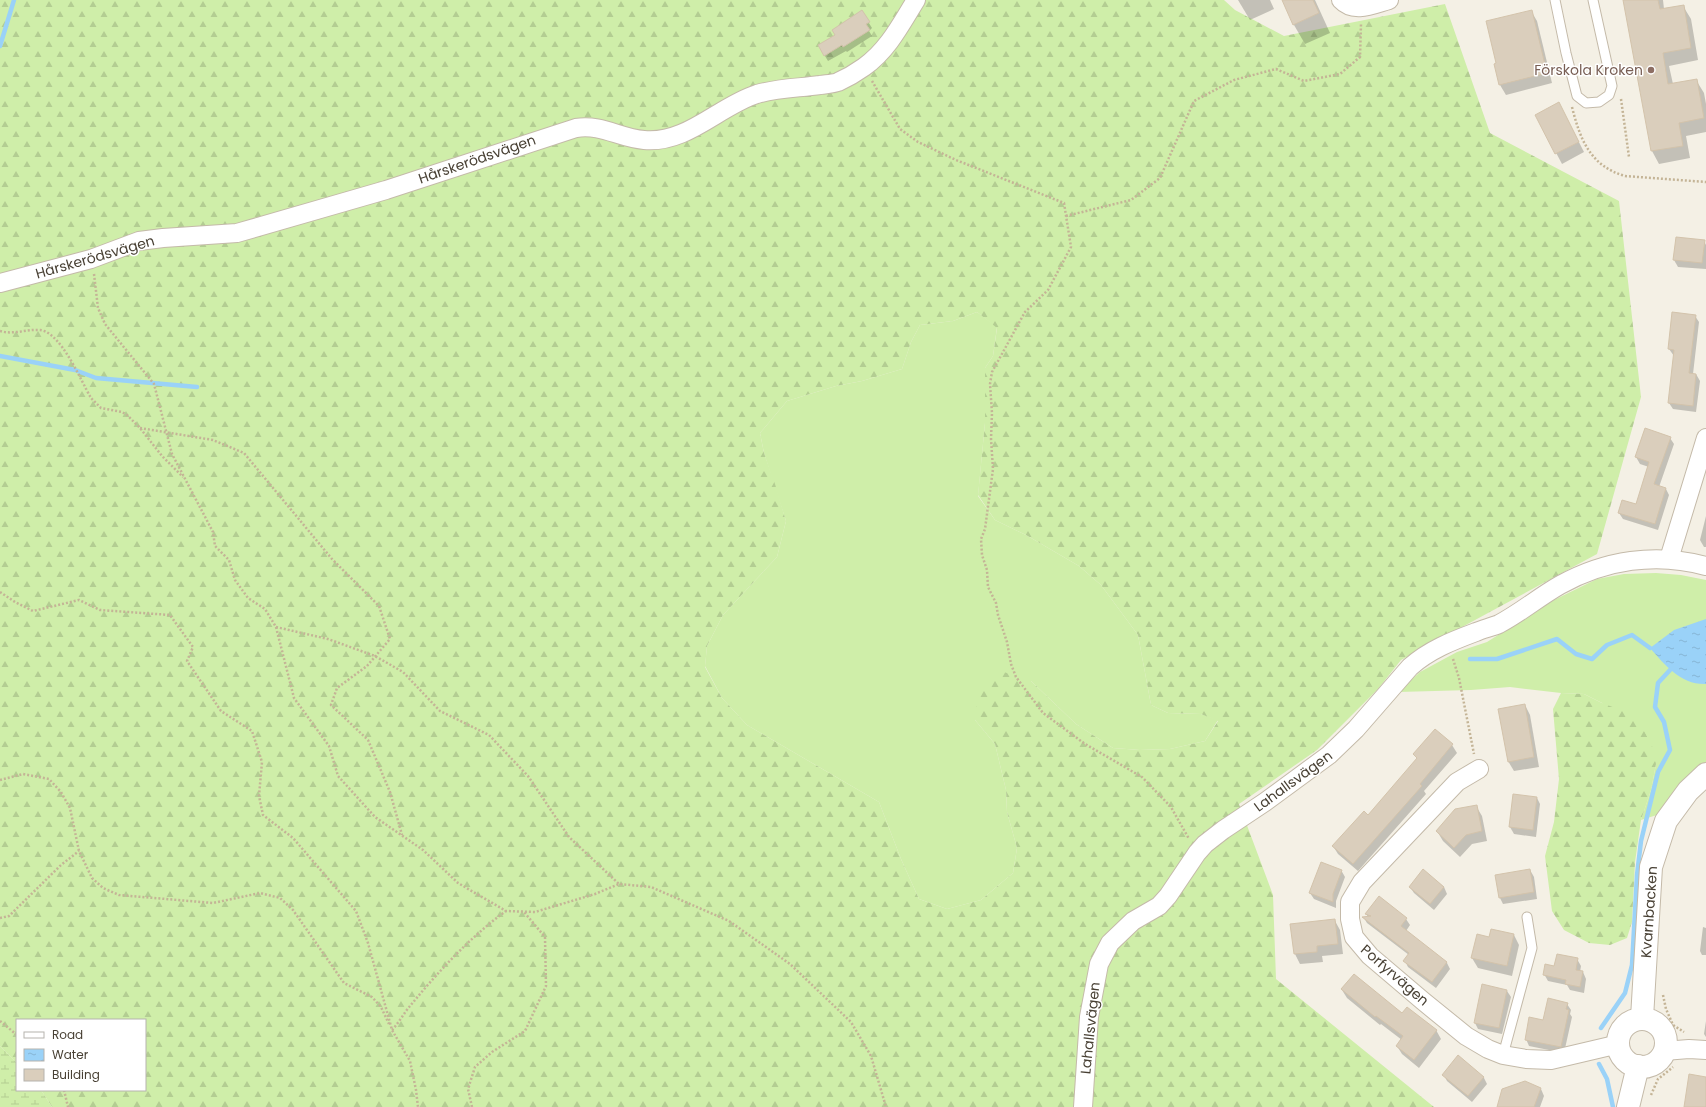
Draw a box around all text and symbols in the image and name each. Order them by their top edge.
place label: Förskola Kroken [1534,60,1643,80]
marker: Förskola Kroken [1646,65,1656,75]
street label: Hårskerödsvägen [416,130,538,188]
street label: Hårskerödsvägen [33,230,157,284]
street label: Lahallsvägen [1250,746,1336,816]
street label: Kvarnbacken [1636,865,1662,959]
street label: Porfyrvägen [1357,940,1433,1010]
street label: Lahallsvägen [1075,981,1105,1075]
legend [16,1019,146,1091]
text: Road [52,1026,83,1043]
text: Water [52,1046,89,1063]
text: Building [52,1066,100,1083]

